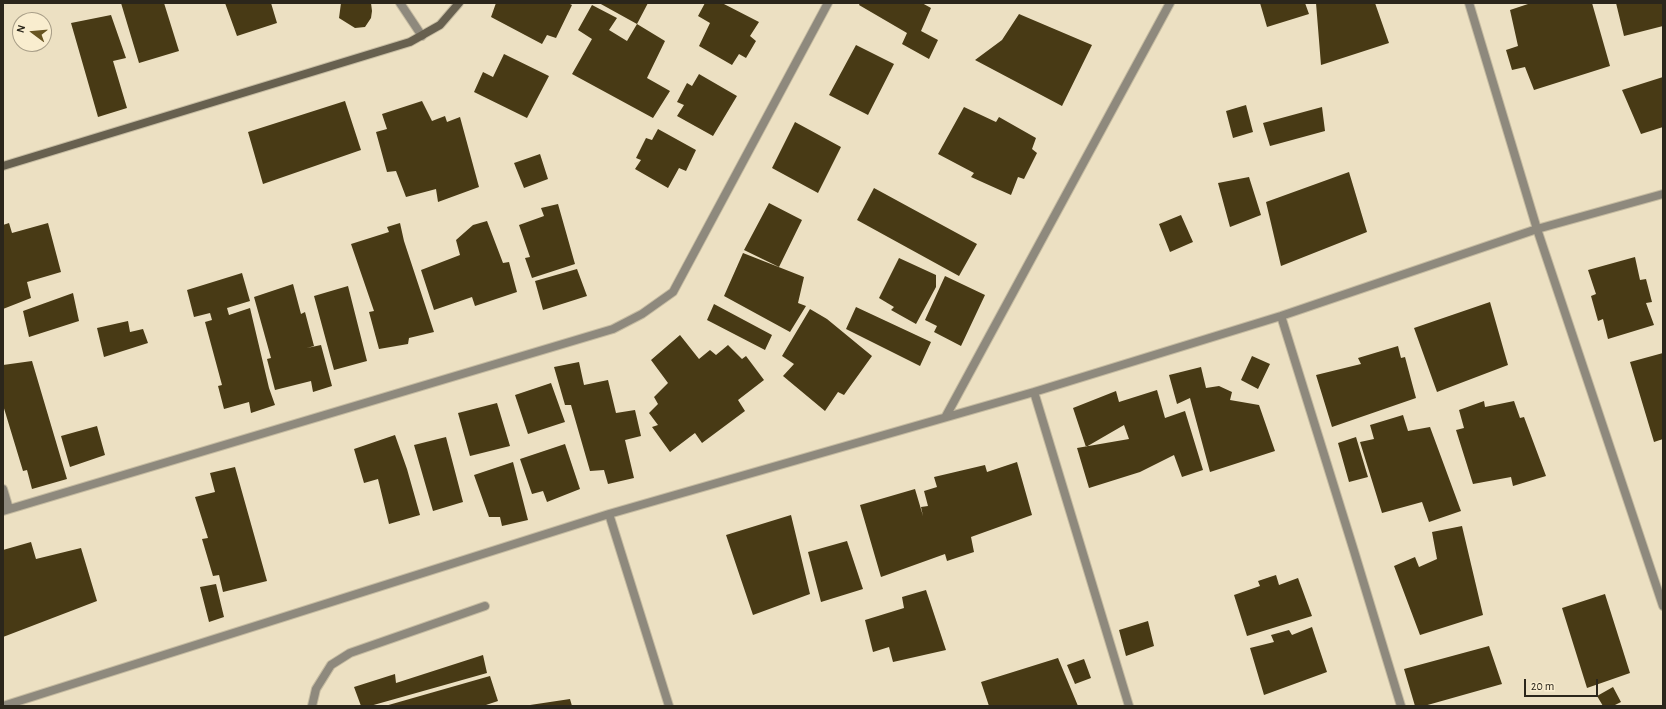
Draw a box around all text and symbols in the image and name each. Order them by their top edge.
north arrow [12,12,52,52]
text: N [15,24,27,34]
scale bar [1526,671,1600,697]
text: 20 m [1531,680,1554,692]

